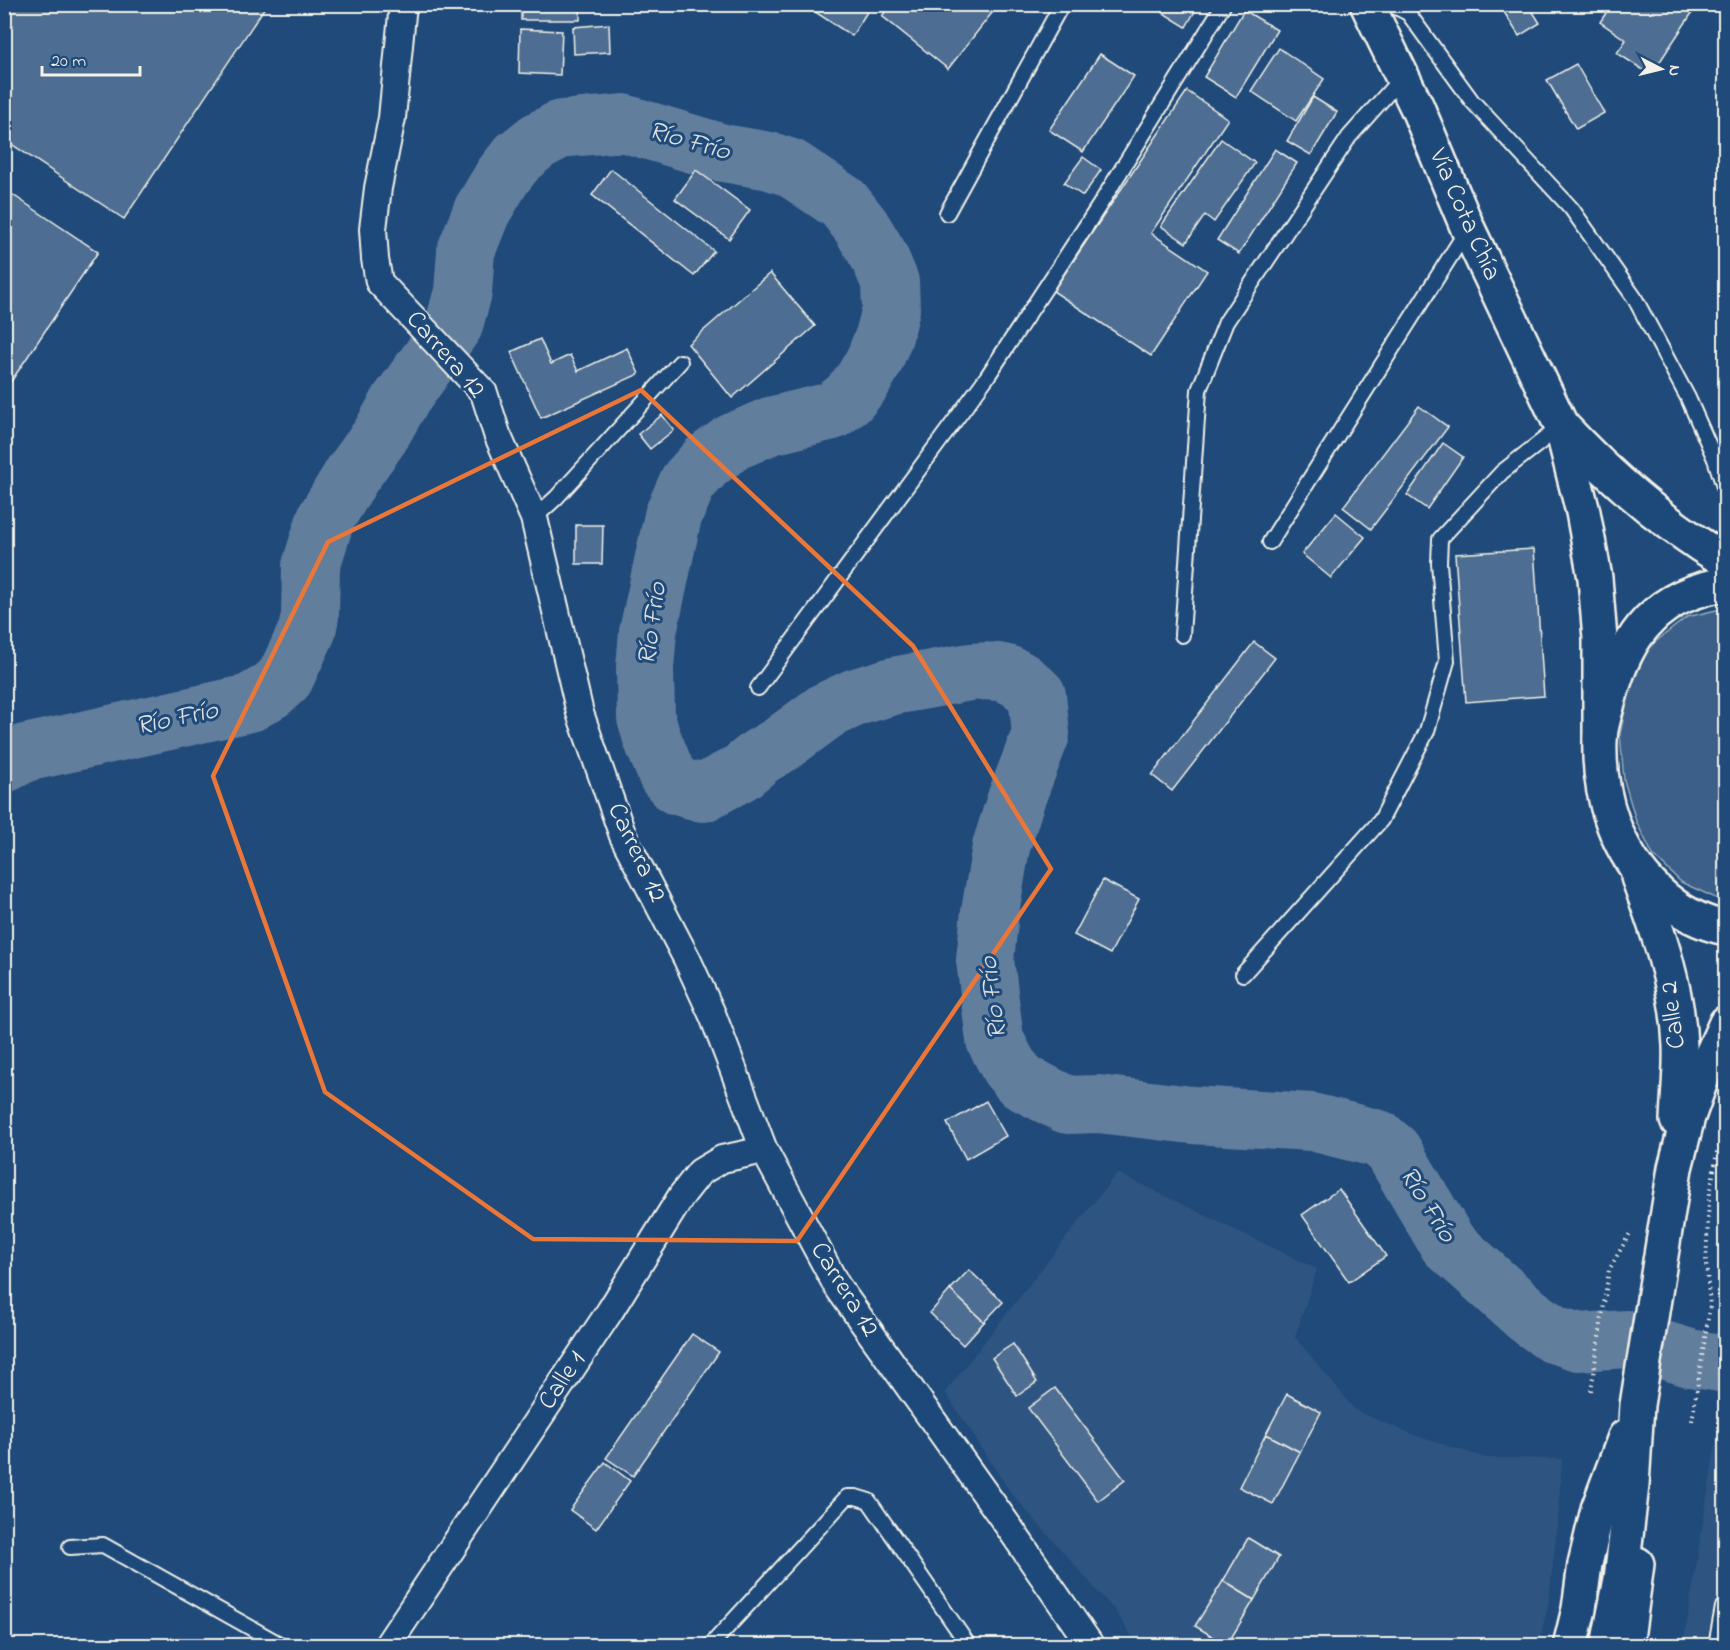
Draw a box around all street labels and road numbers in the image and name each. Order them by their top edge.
street label: Vía Cota Chía [1418,142,1510,287]
street label: Carrera 12 [396,303,494,407]
street label: Carrera 12 [596,797,676,909]
street label: Calle 2 [1651,979,1697,1051]
street label: Carrera 12 [800,1235,888,1345]
street label: Calle 1 [530,1344,596,1418]

